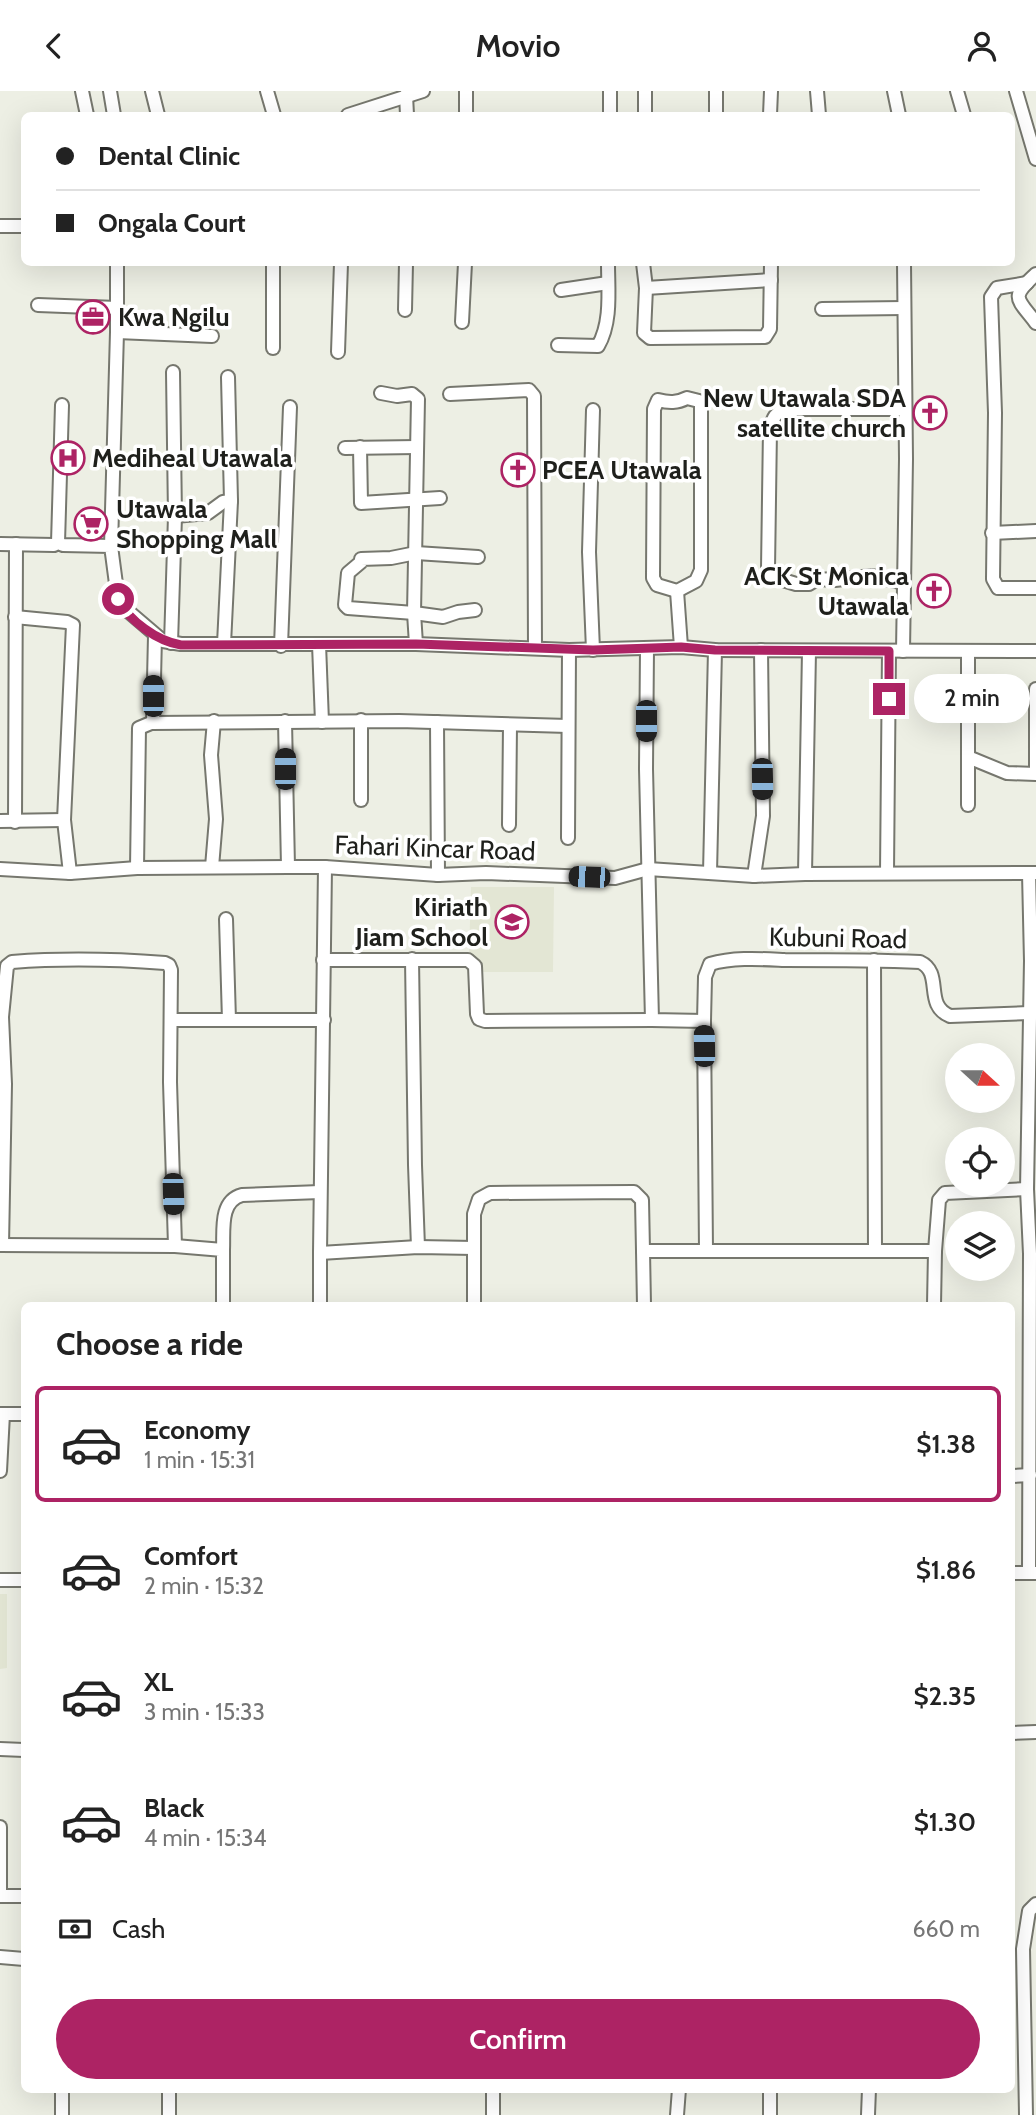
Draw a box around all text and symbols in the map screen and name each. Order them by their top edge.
text: Movio [476,26,560,65]
icon: back [35,27,73,65]
icon: person [963,27,1001,65]
text: Dental Clinic [98,140,240,172]
text: Ongala Court [98,207,246,239]
office icon: Kwa Ngilu [74,298,112,336]
place label: Kwa Ngilu [118,301,230,333]
place label: New Utawala SDA satellite church [703,382,907,444]
church icon: New Utawala SDA satellite church [911,394,949,432]
hospital icon: Mediheal Utawala [49,439,87,477]
place label: Mediheal Utawala [92,442,293,474]
church icon: PCEA Utawala [499,451,537,489]
place label: PCEA Utawala [542,454,702,486]
place label: Utawala Shopping Mall [116,493,278,555]
supermarket icon: Utawala Shopping Mall [72,505,110,543]
place label: ACK St Monica Utawala [744,560,909,622]
church icon: ACK St Monica Utawala [915,572,953,610]
route start [102,583,134,615]
car [143,675,164,717]
callout: 2 min [914,675,1029,723]
route end [873,683,905,715]
text: 2 min [944,684,1000,712]
car [636,700,657,742]
car [275,748,296,790]
car [752,758,773,800]
street label: Fahari Kincar Road [334,829,536,867]
car [568,866,611,888]
place label: Kiriath Jiam School [355,891,488,953]
school or university icon: Kiriath Jiam School [493,903,531,941]
street label: Kubuni Road [769,921,907,955]
car [694,1025,715,1067]
north arrow [945,1043,1015,1113]
map controls [945,1043,1015,1281]
button: locate [945,1127,1015,1197]
car [162,1173,185,1215]
button: layers [945,1211,1015,1281]
text: Choose a ride [56,1324,243,1363]
icon: car [60,1413,123,1476]
text: Economy [144,1414,250,1446]
text: $1.38 [916,1428,976,1460]
text: 1 min · 15:31 [144,1446,255,1474]
icon: car [60,1539,123,1602]
text: Comfort [144,1540,238,1572]
text: $1.86 [916,1554,976,1586]
text: 2 min · 15:32 [144,1572,264,1600]
icon: car [60,1665,123,1728]
text: XL [144,1666,173,1698]
text: $2.35 [914,1680,976,1712]
text: 3 min · 15:33 [144,1698,265,1726]
icon: car [60,1791,123,1854]
text: Black [144,1792,204,1824]
text: $1.30 [914,1806,976,1838]
text: 4 min · 15:34 [144,1824,267,1852]
icon: cash [56,1910,94,1948]
text: Cash [112,1913,165,1945]
text: 660 m [912,1915,980,1943]
button: Confirm [56,1999,980,2079]

